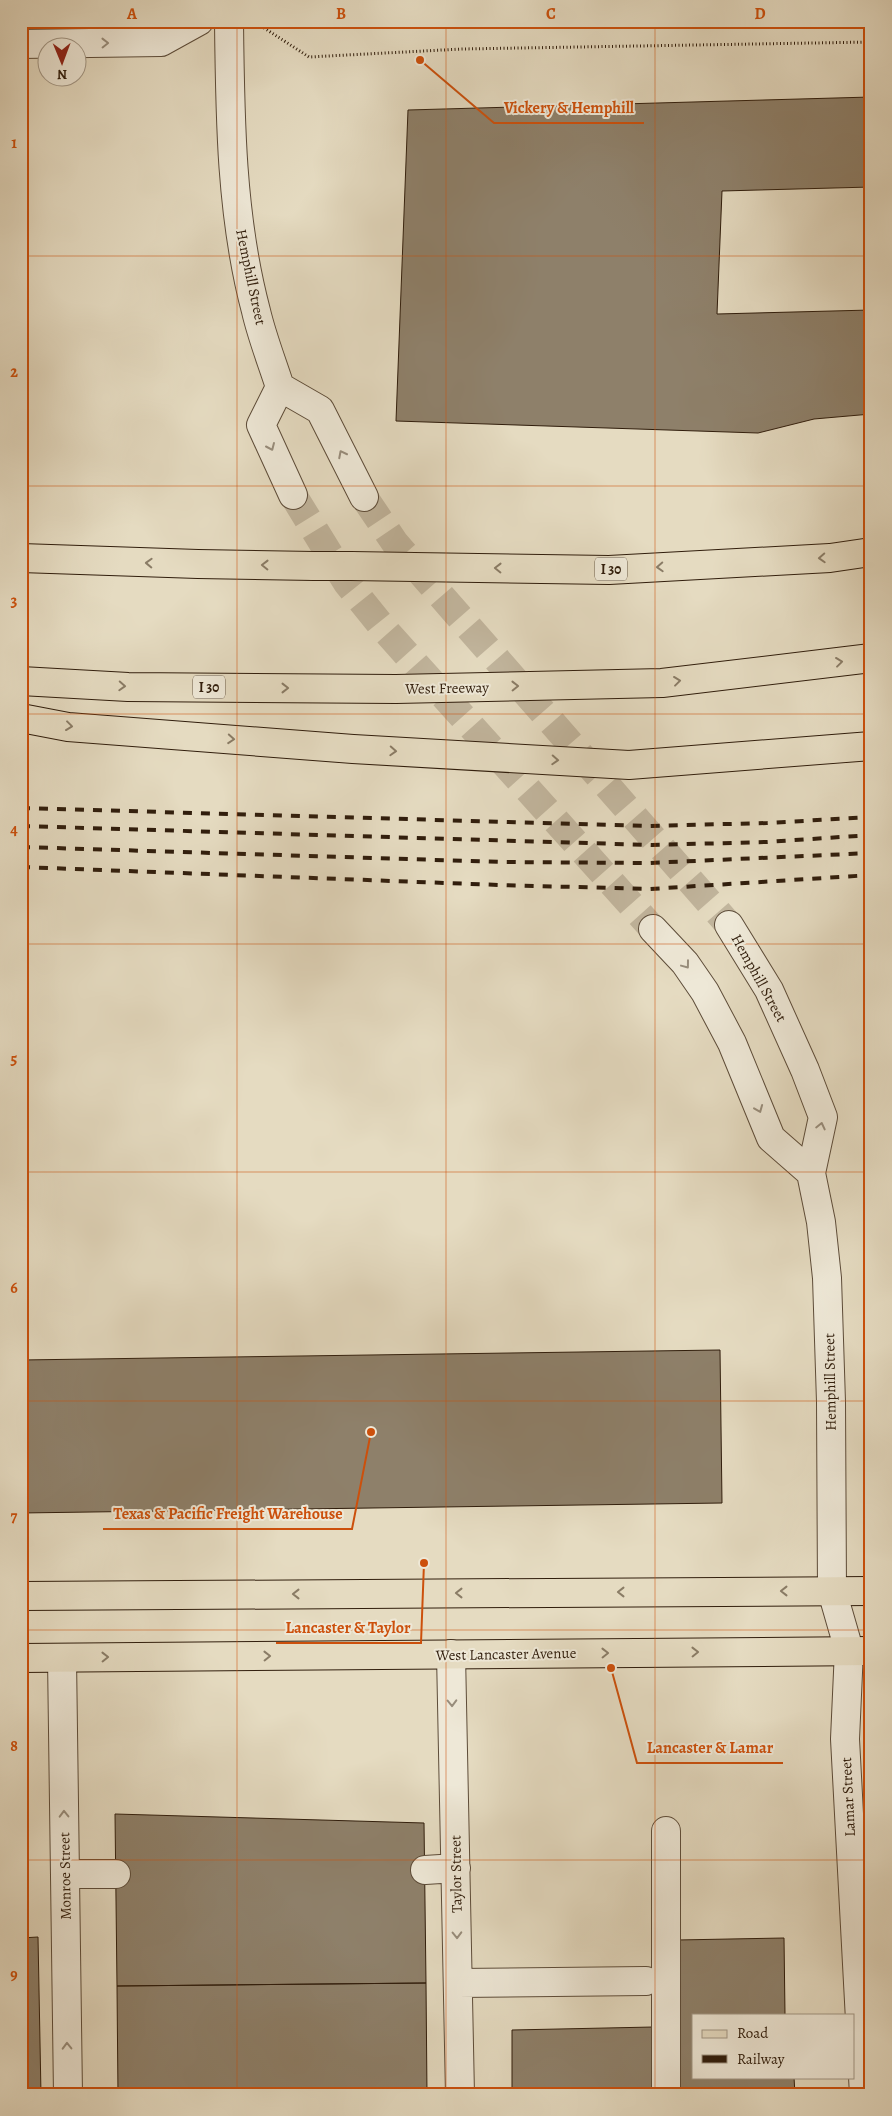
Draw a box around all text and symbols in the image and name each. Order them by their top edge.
text: A [126,3,138,25]
text: B [336,3,346,25]
text: C [546,3,556,25]
text: D [754,3,766,25]
north arrow [38,38,88,88]
one-way arrow [102,38,109,48]
text: N [57,65,67,84]
callout: Vickery & Hemphill [494,92,644,123]
text: Vickery & Hemphill [503,97,635,119]
text: 1 [11,132,17,154]
street label: Hemphill Street [231,227,271,327]
text: 2 [10,361,18,383]
one-way arrow [265,442,275,451]
one-way arrow [338,450,348,459]
one-way arrow [818,553,826,564]
one-way arrow [145,557,153,568]
road number: I 30 [595,558,627,580]
one-way arrow [261,560,269,570]
one-way arrow [656,561,664,572]
one-way arrow [493,563,501,573]
text: 3 [11,590,18,612]
one-way arrow [835,657,843,668]
road number: I 30 [193,676,225,699]
one-way arrow [674,676,682,687]
street label: West Freeway [404,677,489,699]
one-way arrow [119,681,127,692]
one-way arrow [512,681,519,691]
one-way arrow [282,683,289,693]
one-way arrow [66,720,74,731]
one-way arrow [227,734,235,745]
one-way arrow [390,746,398,757]
one-way arrow [552,755,560,766]
text: 4 [10,819,18,841]
street label: Hemphill Street [727,930,791,1026]
one-way arrow [680,959,688,968]
text: 5 [11,1048,18,1070]
one-way arrow [753,1104,764,1113]
one-way arrow [815,1121,826,1130]
text: 6 [10,1277,18,1299]
street label: Hemphill Street [819,1333,841,1431]
callout: Texas & Pacific Freight Warehouse [103,1498,352,1529]
text: Texas & Pacific Freight Warehouse [113,1503,343,1525]
text: 7 [11,1506,18,1528]
one-way arrow [779,1586,787,1596]
one-way arrow [617,1587,624,1597]
one-way arrow [454,1588,462,1598]
one-way arrow [292,1589,300,1599]
callout: Lancaster & Taylor [276,1612,421,1643]
text: Lancaster & Taylor [286,1617,411,1639]
street label: West Lancaster Avenue [435,1643,577,1665]
one-way arrow [692,1647,699,1657]
one-way arrow [602,1648,609,1658]
one-way arrow [264,1651,272,1661]
one-way arrow [102,1652,109,1662]
one-way arrow [447,1700,457,1707]
callout: Lancaster & Lamar [637,1732,783,1763]
text: 8 [10,1735,18,1757]
text: Lancaster & Lamar [647,1737,774,1759]
street label: Lamar Street [836,1757,860,1837]
one-way arrow [59,1809,69,1817]
street label: Monroe Street [54,1832,76,1920]
street label: Taylor Street [445,1835,467,1913]
one-way arrow [452,1932,462,1940]
text: 9 [10,1964,18,1986]
legend [692,2014,854,2078]
text: Road [737,2023,769,2043]
one-way arrow [62,2042,73,2050]
text: Railway [737,2049,785,2069]

